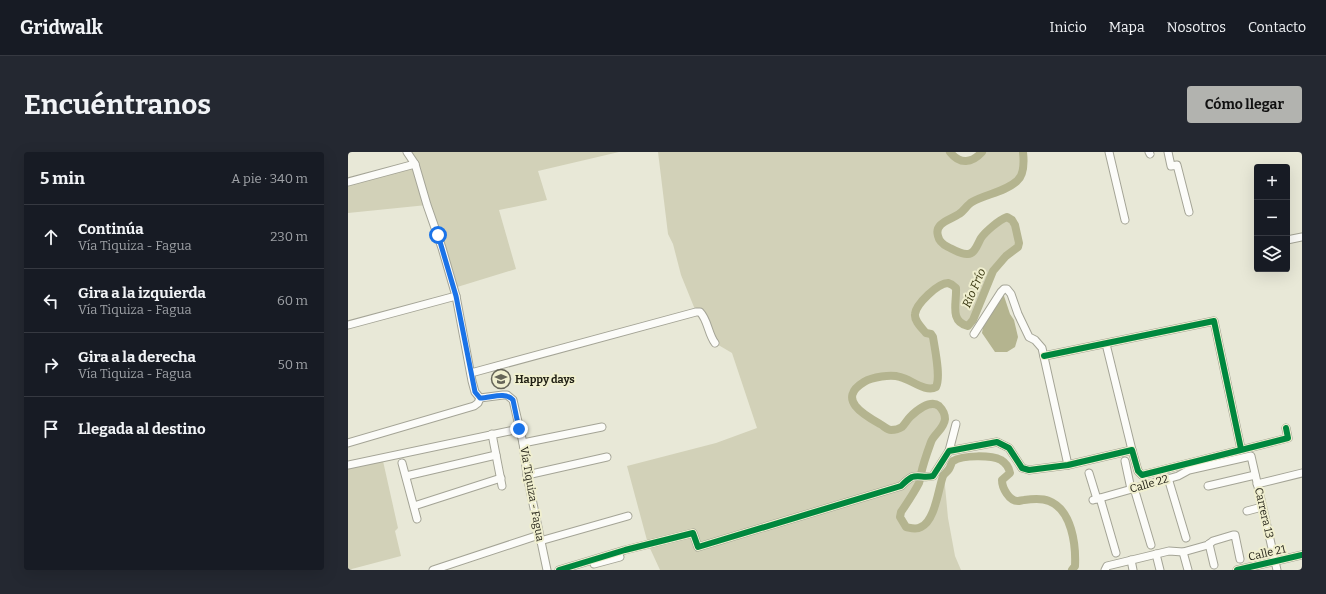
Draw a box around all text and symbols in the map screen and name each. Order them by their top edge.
text: Gridwalk [20,16,103,39]
text: Inicio [1050,19,1087,36]
text: Mapa [1109,19,1145,36]
text: Nosotros [1167,19,1226,36]
text: Contacto [1248,19,1306,36]
button: Cómo llegar [1187,86,1302,123]
text: Encuéntranos [24,88,211,121]
map controls [1254,164,1290,272]
button: + [1254,164,1290,200]
text: 5 min [40,168,85,189]
text: A pie · 340 m [231,171,308,186]
button: − [1254,200,1290,236]
text: Continúa [78,220,144,238]
icon: ahead [40,226,62,248]
route start [429,226,447,244]
text: 230 m [270,229,308,244]
button: layers [1254,236,1290,272]
text: Vía Tiquiza - Fagua [78,238,192,253]
water label: Río Frío [959,266,989,310]
text: Gira a la izquierda [78,284,206,302]
icon: left [40,290,62,312]
text: 60 m [277,293,308,308]
text: Vía Tiquiza - Fagua [78,302,192,317]
text: Gira a la derecha [78,348,196,366]
icon: right [40,354,62,376]
text: 50 m [278,357,308,372]
text: Vía Tiquiza - Fagua [78,366,192,381]
school or university icon: Happy days [490,368,512,390]
place label: Happy days [515,373,575,386]
icon: arrive [40,418,62,440]
text: Llegada al destino [78,420,206,438]
route end [510,420,528,438]
street label: Vía Tiquiza - Fagua [517,446,547,542]
street label: Calle 22 [1128,472,1170,496]
street label: Carrera 13 [1252,486,1276,540]
street label: Calle 21 [1247,542,1287,564]

